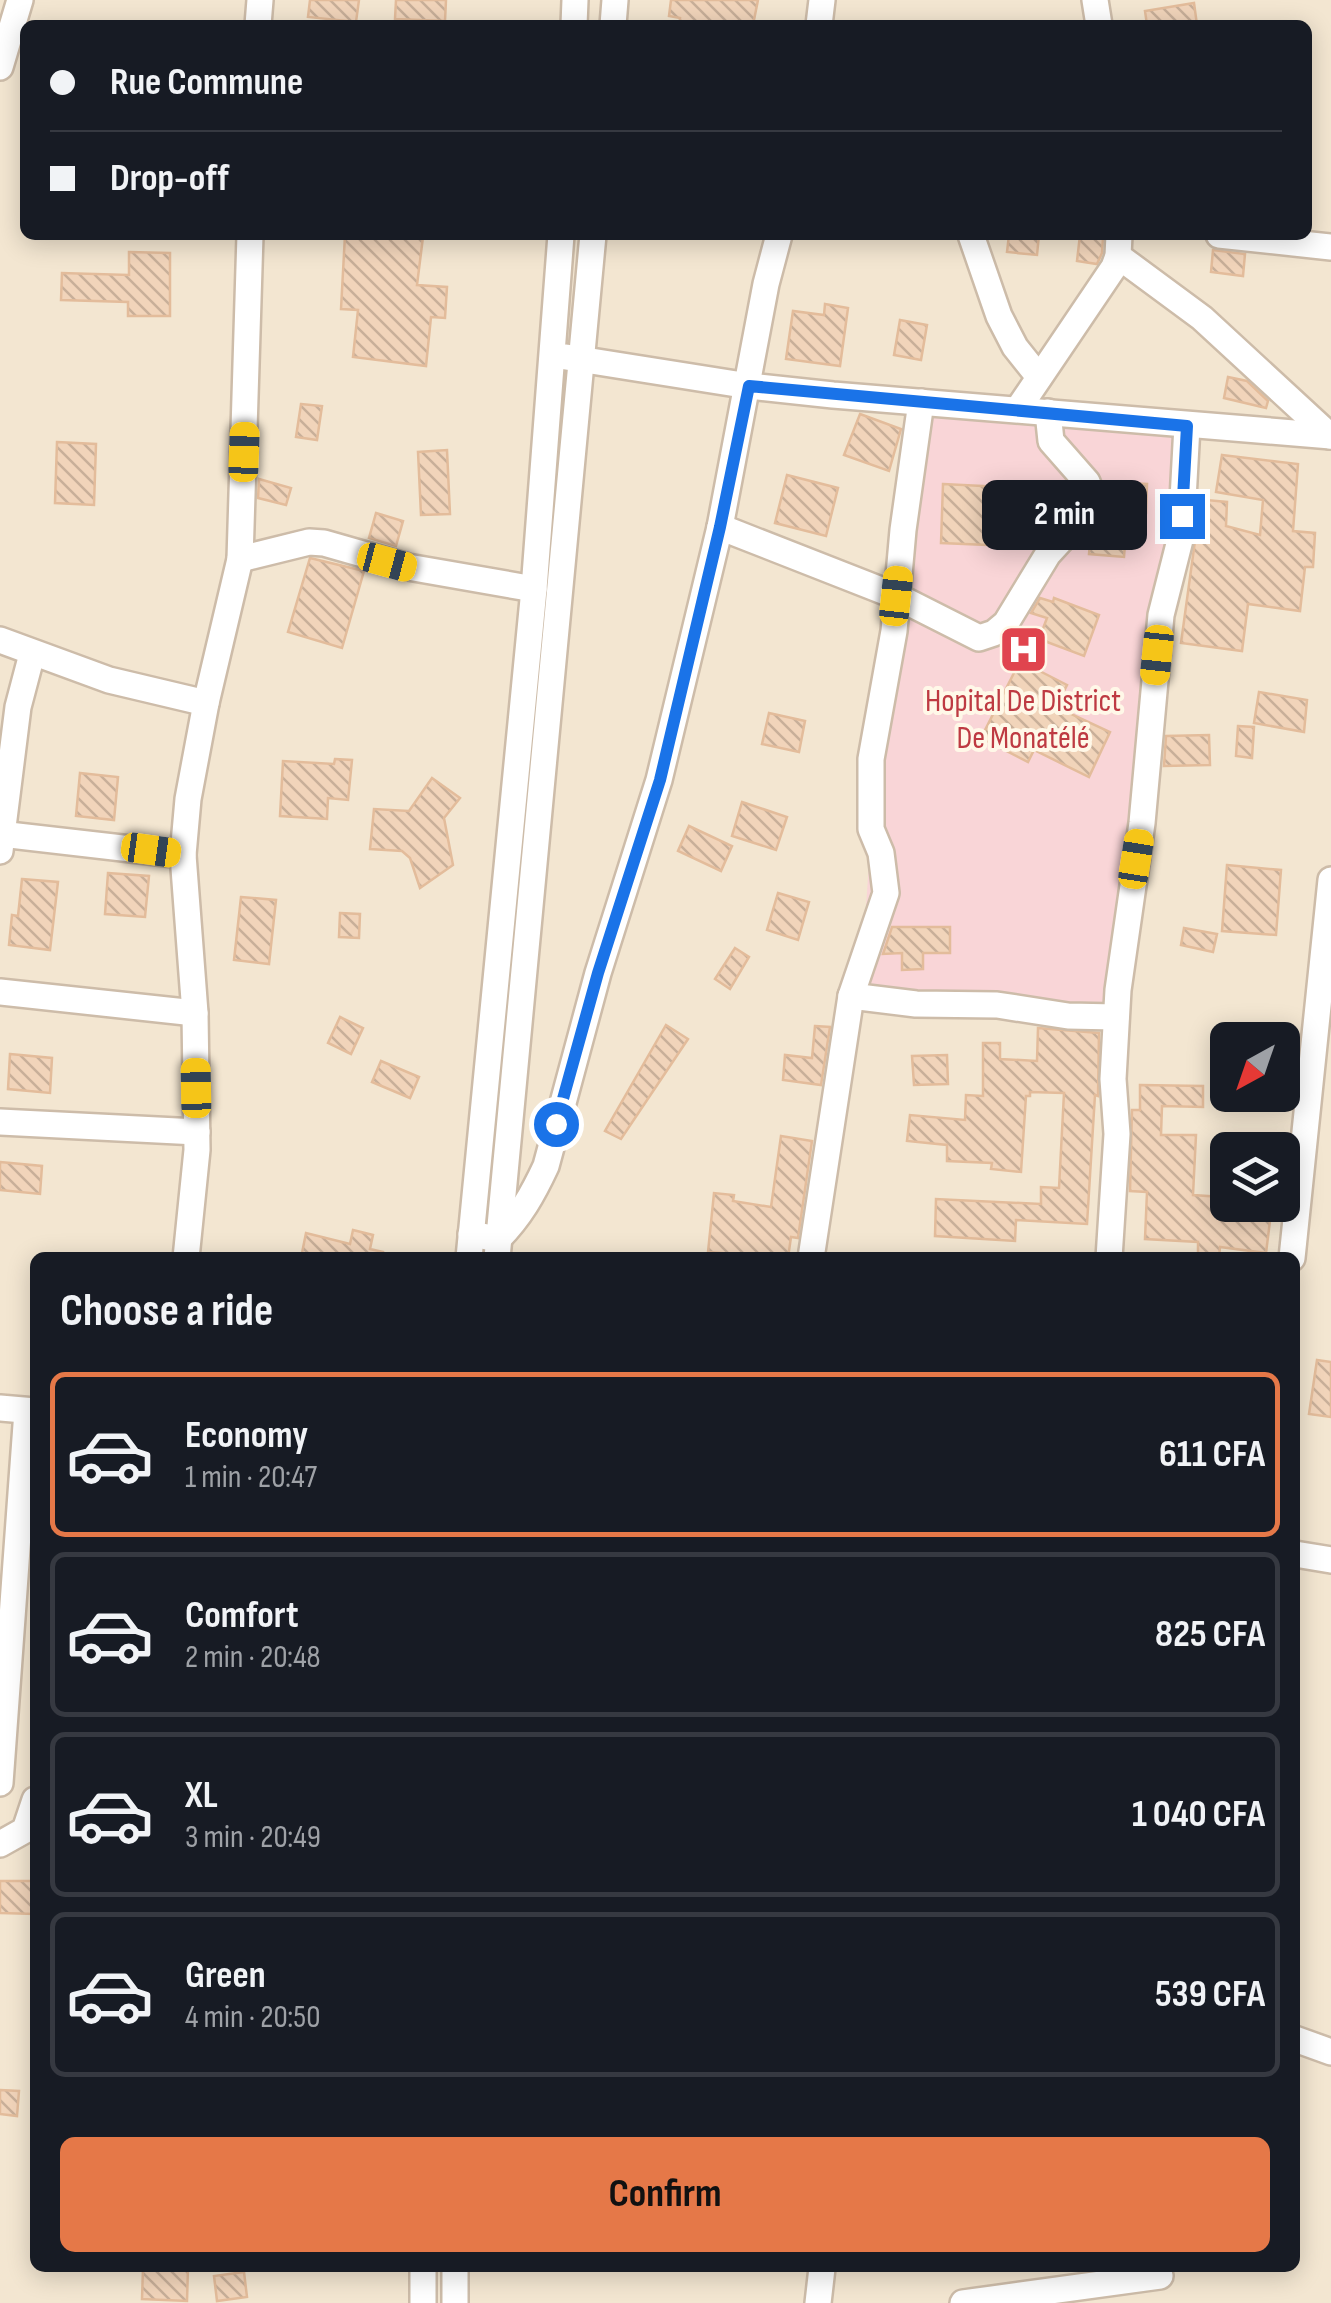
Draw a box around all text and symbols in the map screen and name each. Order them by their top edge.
text: Rue Commune [110,60,303,105]
text: Drop-off [110,156,229,201]
car [228,421,260,483]
callout: 2 min [982,481,1147,551]
route end [1160,494,1205,539]
text: 2 min [1034,495,1095,534]
car [354,540,420,584]
car [878,565,914,627]
hospital icon: Hopital De District De Monatélé [997,624,1049,676]
car [1139,624,1175,686]
place label: Hopital De District De Monatélé [925,682,1121,758]
car [1116,827,1156,891]
car [119,831,183,869]
north arrow [1210,1022,1300,1112]
map controls [1210,1022,1300,1222]
car [180,1058,212,1118]
route start [534,1102,579,1147]
button: layers [1210,1132,1300,1222]
text: Choose a ride [60,1284,273,1339]
icon: car [65,1410,155,1500]
text: Economy [185,1413,308,1458]
text: 611 CFA [1159,1432,1265,1477]
text: 1 min · 20:47 [185,1458,317,1497]
icon: car [65,1590,155,1680]
text: Comfort [185,1593,299,1638]
text: 825 CFA [1155,1612,1265,1657]
text: 2 min · 20:48 [185,1638,321,1677]
icon: car [65,1770,155,1860]
text: XL [185,1773,218,1818]
text: 1 040 CFA [1132,1792,1265,1837]
text: 3 min · 20:49 [185,1818,321,1857]
icon: car [65,1950,155,2040]
text: Green [185,1953,266,1998]
text: 539 CFA [1155,1972,1265,2017]
text: 4 min · 20:50 [185,1998,320,2037]
button: Confirm [60,2137,1270,2252]

